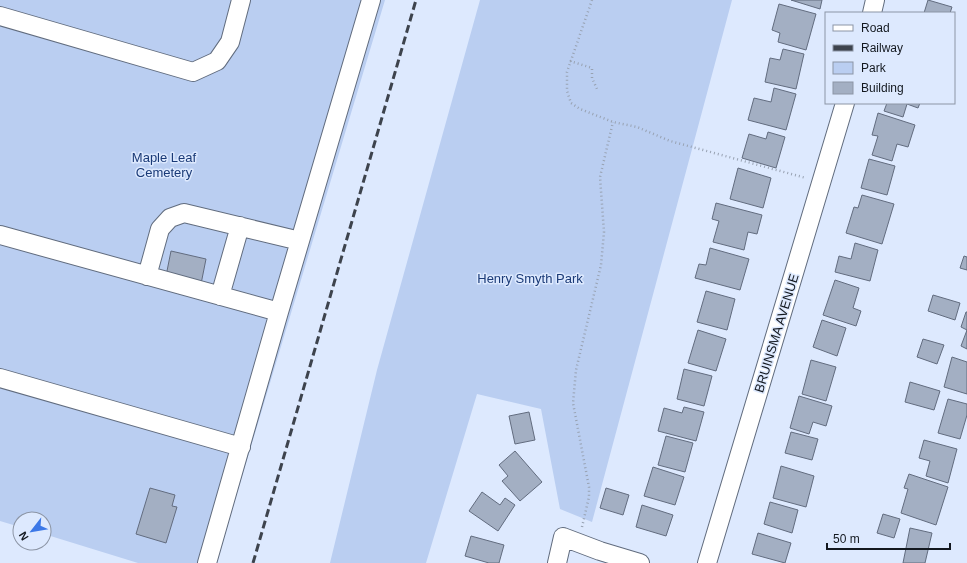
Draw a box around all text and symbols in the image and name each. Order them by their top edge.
legend [825,12,955,104]
text: Road [861,21,890,35]
text: Railway [861,41,903,55]
text: Park [861,61,887,75]
text: Building [861,81,904,95]
park label: Maple Leaf Cemetery [132,150,197,180]
park label: Henry Smyth Park [477,271,583,286]
street label: BRUINSMA AVENUE [751,272,802,394]
north arrow [12,511,52,551]
scale bar [827,525,950,551]
text: N [16,530,31,543]
text: 50 m [833,532,860,546]

